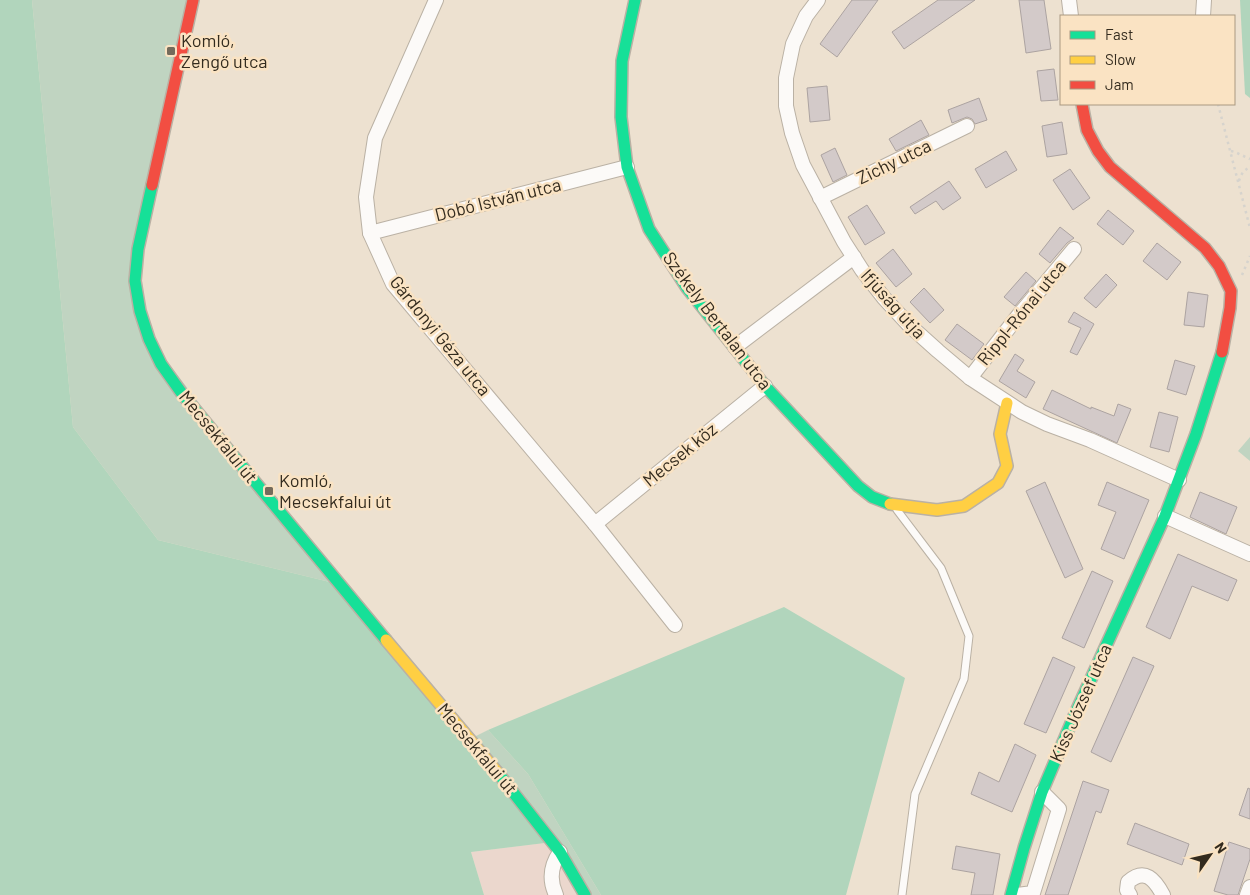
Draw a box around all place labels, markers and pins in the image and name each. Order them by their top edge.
place label: Komló, Zengő utca [181,29,268,72]
marker: Komló, Zengő utca [165,45,177,57]
place label: Komló, Mecsekfalui út [279,469,392,512]
marker: Komló, Mecsekfalui út [263,485,275,497]

